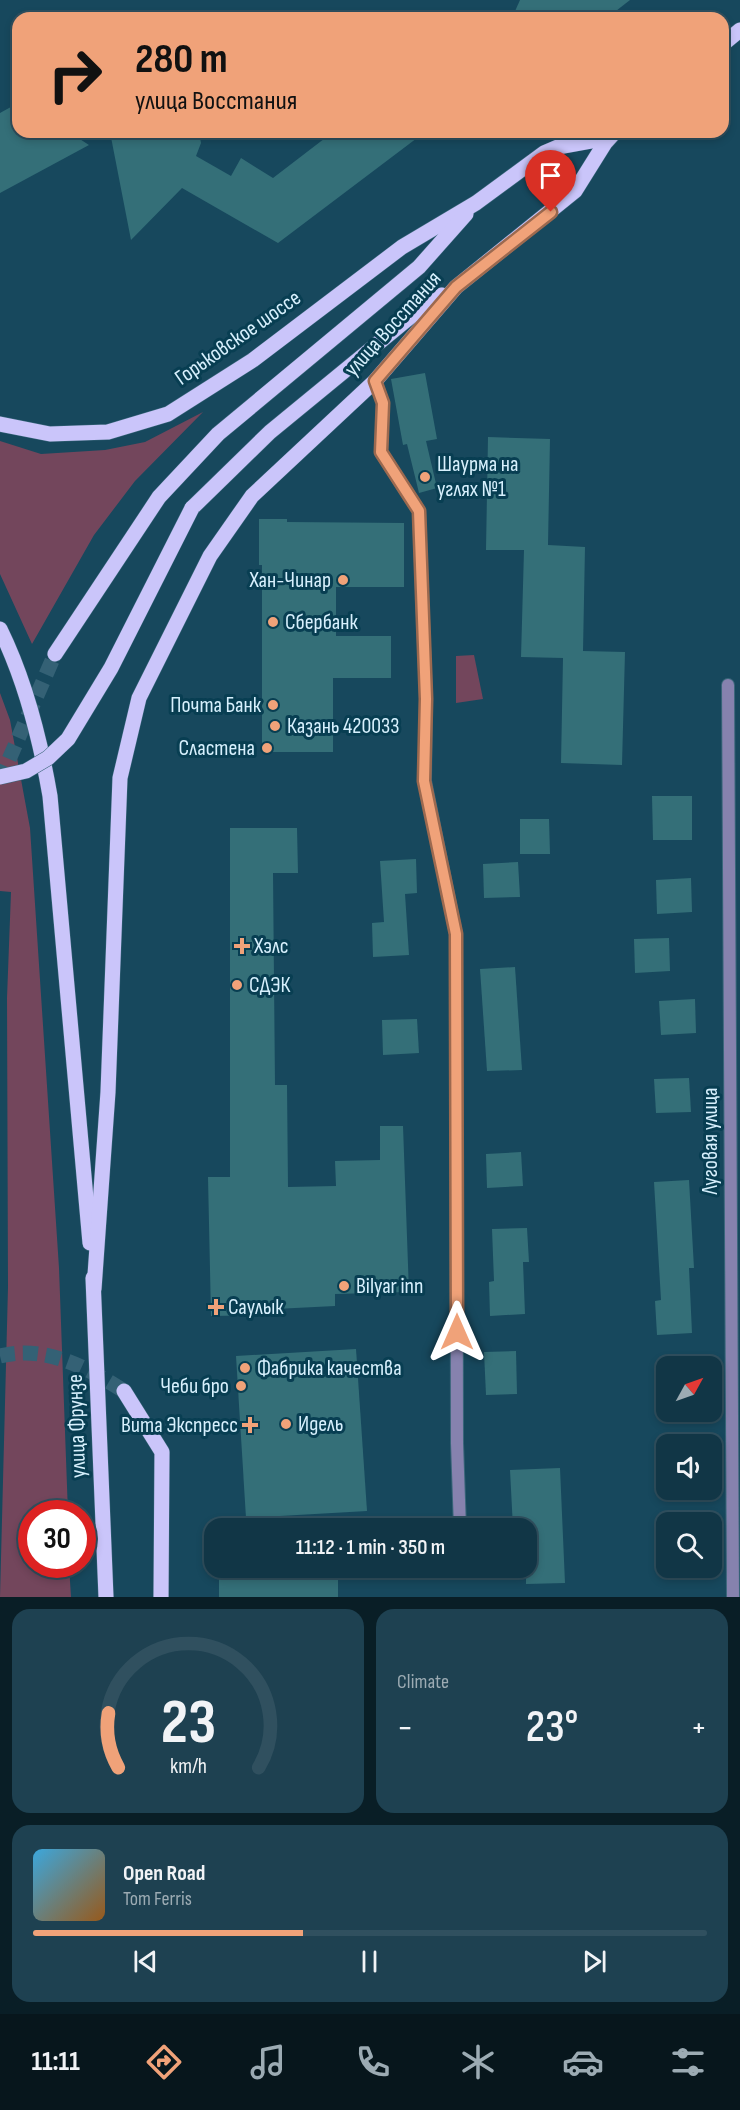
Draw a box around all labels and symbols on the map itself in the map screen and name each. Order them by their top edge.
pin [525,150,576,212]
street label: улица Восстания [339,266,447,382]
street label: Горьковское шоссе [170,285,306,391]
place label: Шаурма на углях №1 [437,451,518,503]
marker: Шаурма на углях №1 [418,470,432,484]
place label: Хан-Чинар [248,567,331,594]
marker: Хан-Чинар [336,573,350,587]
place label: Сбербанк [285,609,358,636]
marker: Сбербанк [266,615,280,629]
place label: Почта Банк [170,692,262,719]
marker: Почта Банк [266,698,280,712]
place label: Казань 420033 [287,713,400,740]
marker: Казань 420033 [268,719,282,733]
place label: Сластена [179,735,255,762]
marker: Сластена [260,741,274,755]
place label: Хэлс [253,933,289,960]
marker: Хэлс [235,939,249,953]
place label: СДЭК [249,972,290,999]
marker: СДЭК [230,978,244,992]
street label: Луговая улица [697,1087,724,1196]
place label: Bilyar inn [356,1273,423,1300]
marker: Bilyar inn [337,1279,351,1293]
place label: Саулык [228,1294,284,1321]
marker: Саулык [209,1300,223,1314]
position arrow [425,1300,489,1364]
place label: Фабрика качества [257,1355,402,1382]
north arrow [656,1356,722,1422]
marker: Фабрика качества [238,1361,252,1375]
place label: Чеби бро [160,1373,229,1400]
street label: улица Фрунзе [62,1374,92,1478]
marker: Чеби бро [234,1379,248,1393]
place label: Идель [298,1411,343,1438]
place label: Вита Экспресс [121,1412,238,1439]
marker: Идель [279,1417,293,1431]
marker: Вита Экспресс [243,1418,257,1432]
speed limit sign: 30 [18,1500,96,1578]

